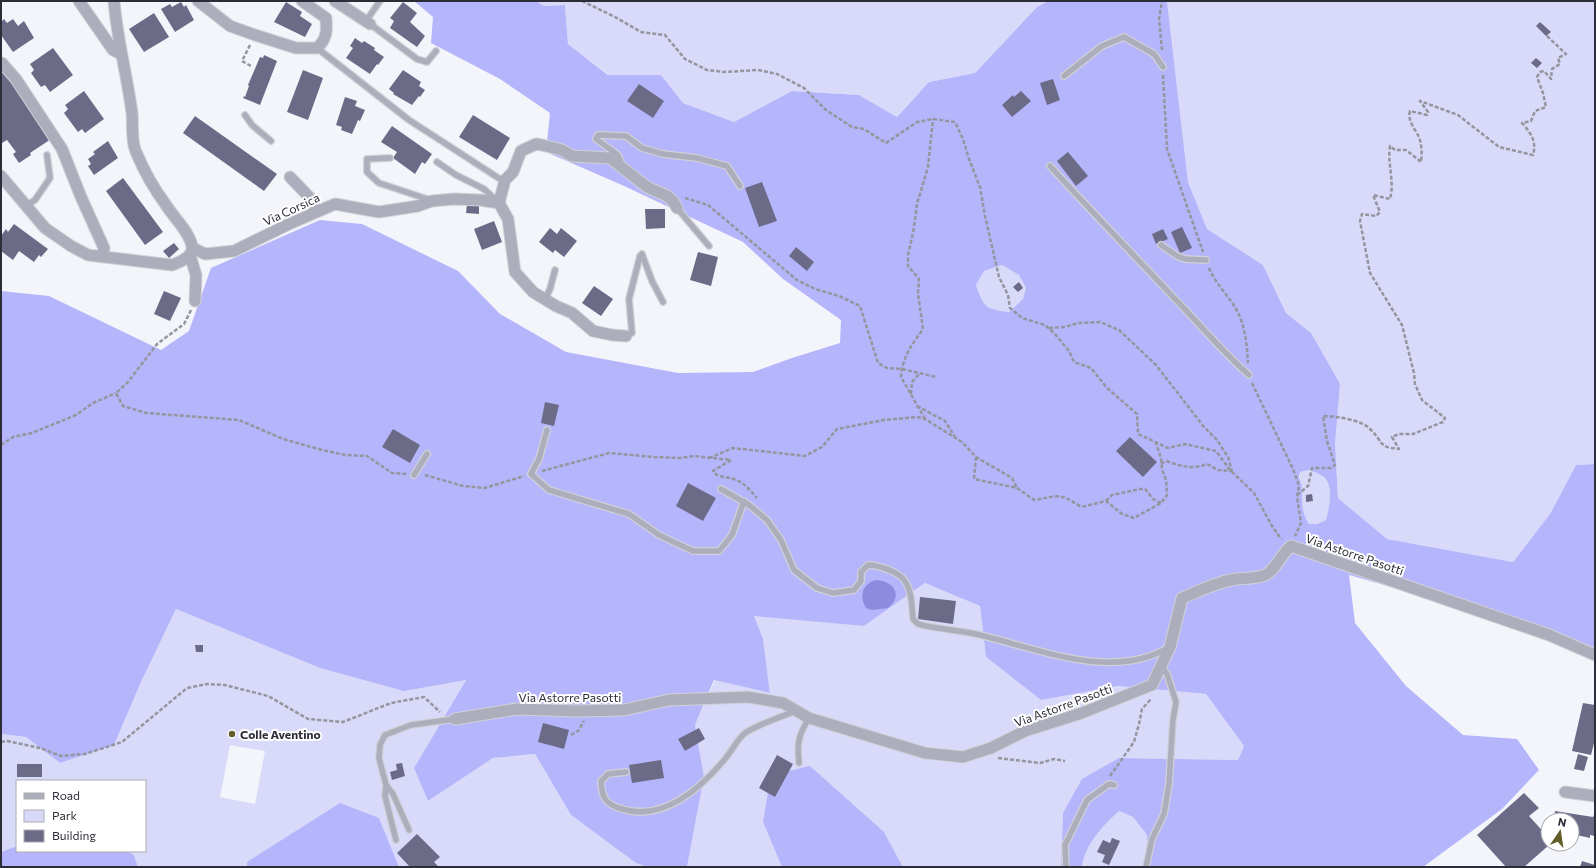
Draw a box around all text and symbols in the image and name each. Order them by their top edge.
street label: Via Corsica [261,190,321,228]
street label: Via Astorre Pasotti [1304,531,1406,577]
street label: Via Astorre Pasotti [1012,681,1114,729]
street label: Via Astorre Pasotti [519,690,621,704]
place label: Colle Aventino [240,727,321,741]
marker: Colle Aventino [227,729,237,739]
legend [16,780,146,852]
text: Road [52,788,80,802]
text: Park [52,808,78,822]
north arrow [1540,812,1580,852]
text: N [1557,815,1568,829]
text: Building [52,828,96,842]

